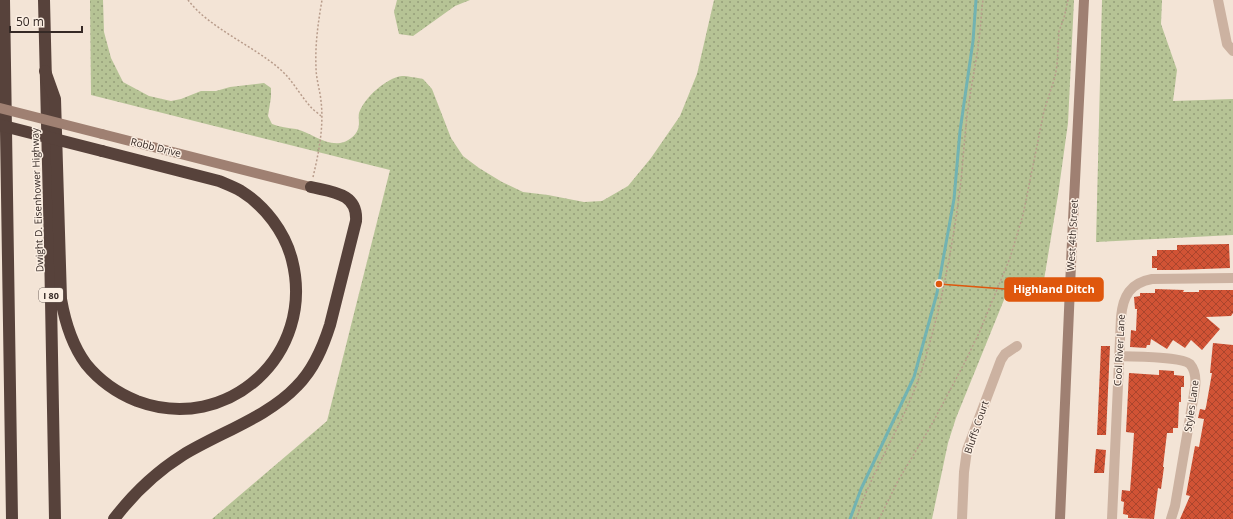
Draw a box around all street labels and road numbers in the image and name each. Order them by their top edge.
street label: Dwight D. Eisenhower Highway [27,127,47,272]
street label: Robb Drive [129,134,183,160]
street label: West 4th Street [1063,198,1081,271]
road number: I 80 [39,288,63,302]
street label: Cool River Lane [1110,313,1128,386]
street label: Styles Lane [1180,379,1202,433]
street label: Bluffs Court [960,398,992,455]

